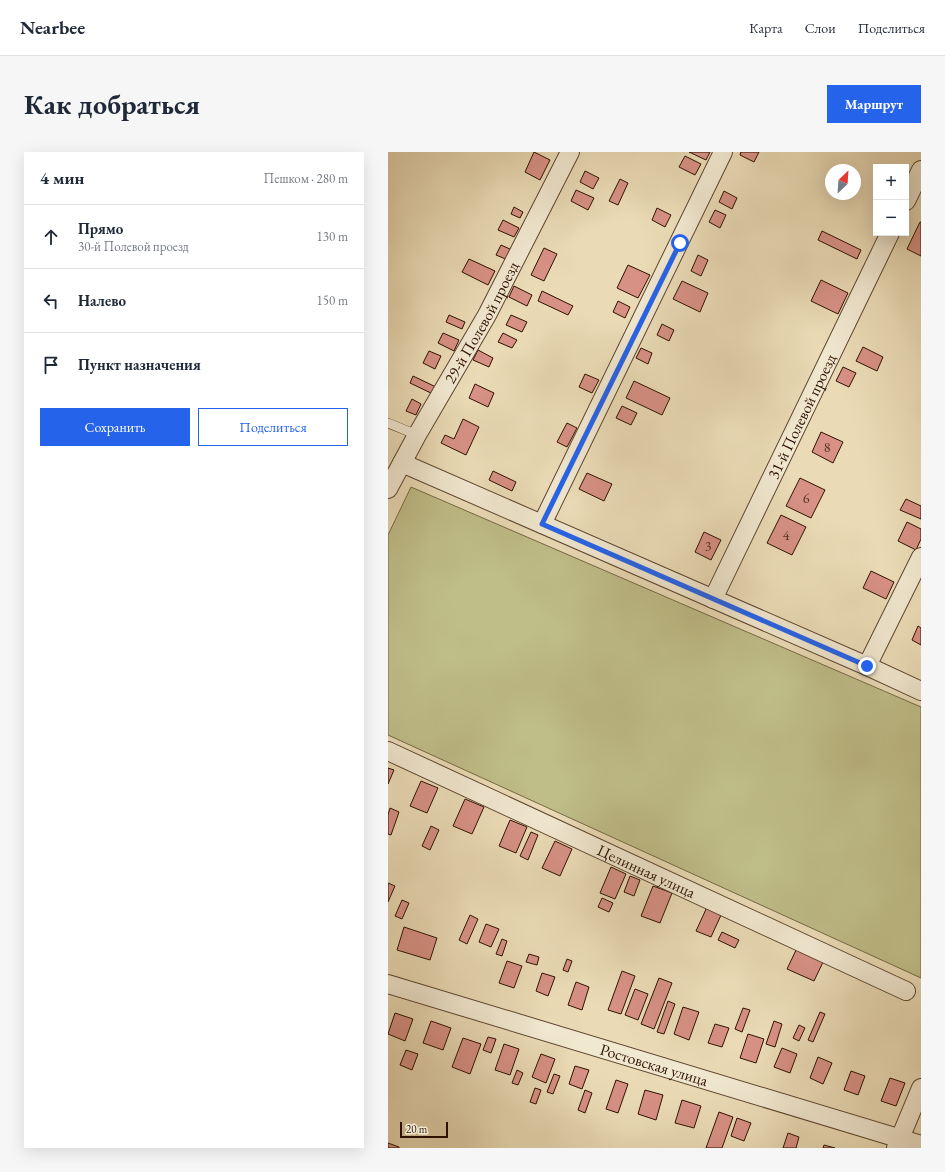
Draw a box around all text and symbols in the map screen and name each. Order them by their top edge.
text: Nearbee [20,15,85,40]
text: Карта [749,19,783,37]
text: Слои [805,19,836,37]
text: Поделиться [858,19,925,37]
button: Маршрут [827,85,921,123]
text: Как добраться [24,86,200,122]
north arrow [825,164,861,200]
map controls [873,164,909,236]
button: + [873,164,909,200]
text: 4 мин [40,167,84,189]
text: Пешком · 280 m [264,170,348,187]
button: − [873,200,909,236]
text: Прямо [78,219,123,238]
icon: ahead [40,226,62,248]
text: 130 m [317,228,348,245]
route start [671,234,689,252]
text: 30-й Полевой проезд [78,238,189,255]
street label: 29-й Полевой проезд [439,257,523,387]
icon: left [40,290,62,312]
text: Налево [78,291,126,310]
text: 150 m [317,292,348,309]
street label: 31-й Полевой проезд [762,350,841,482]
icon: arrive [40,354,62,376]
text: Пункт назначения [78,355,201,374]
button: Сохранить [40,408,190,446]
button: Поделиться [198,408,348,446]
house number: 8 [824,438,831,456]
house number: 6 [803,489,810,507]
house number: 4 [783,526,790,544]
house number: 3 [705,537,712,555]
route end [858,657,876,675]
street label: Целинная улица [594,839,700,903]
street label: Ростовская улица [598,1038,711,1091]
scale bar [400,1120,448,1139]
text: 20 m [406,1122,427,1136]

